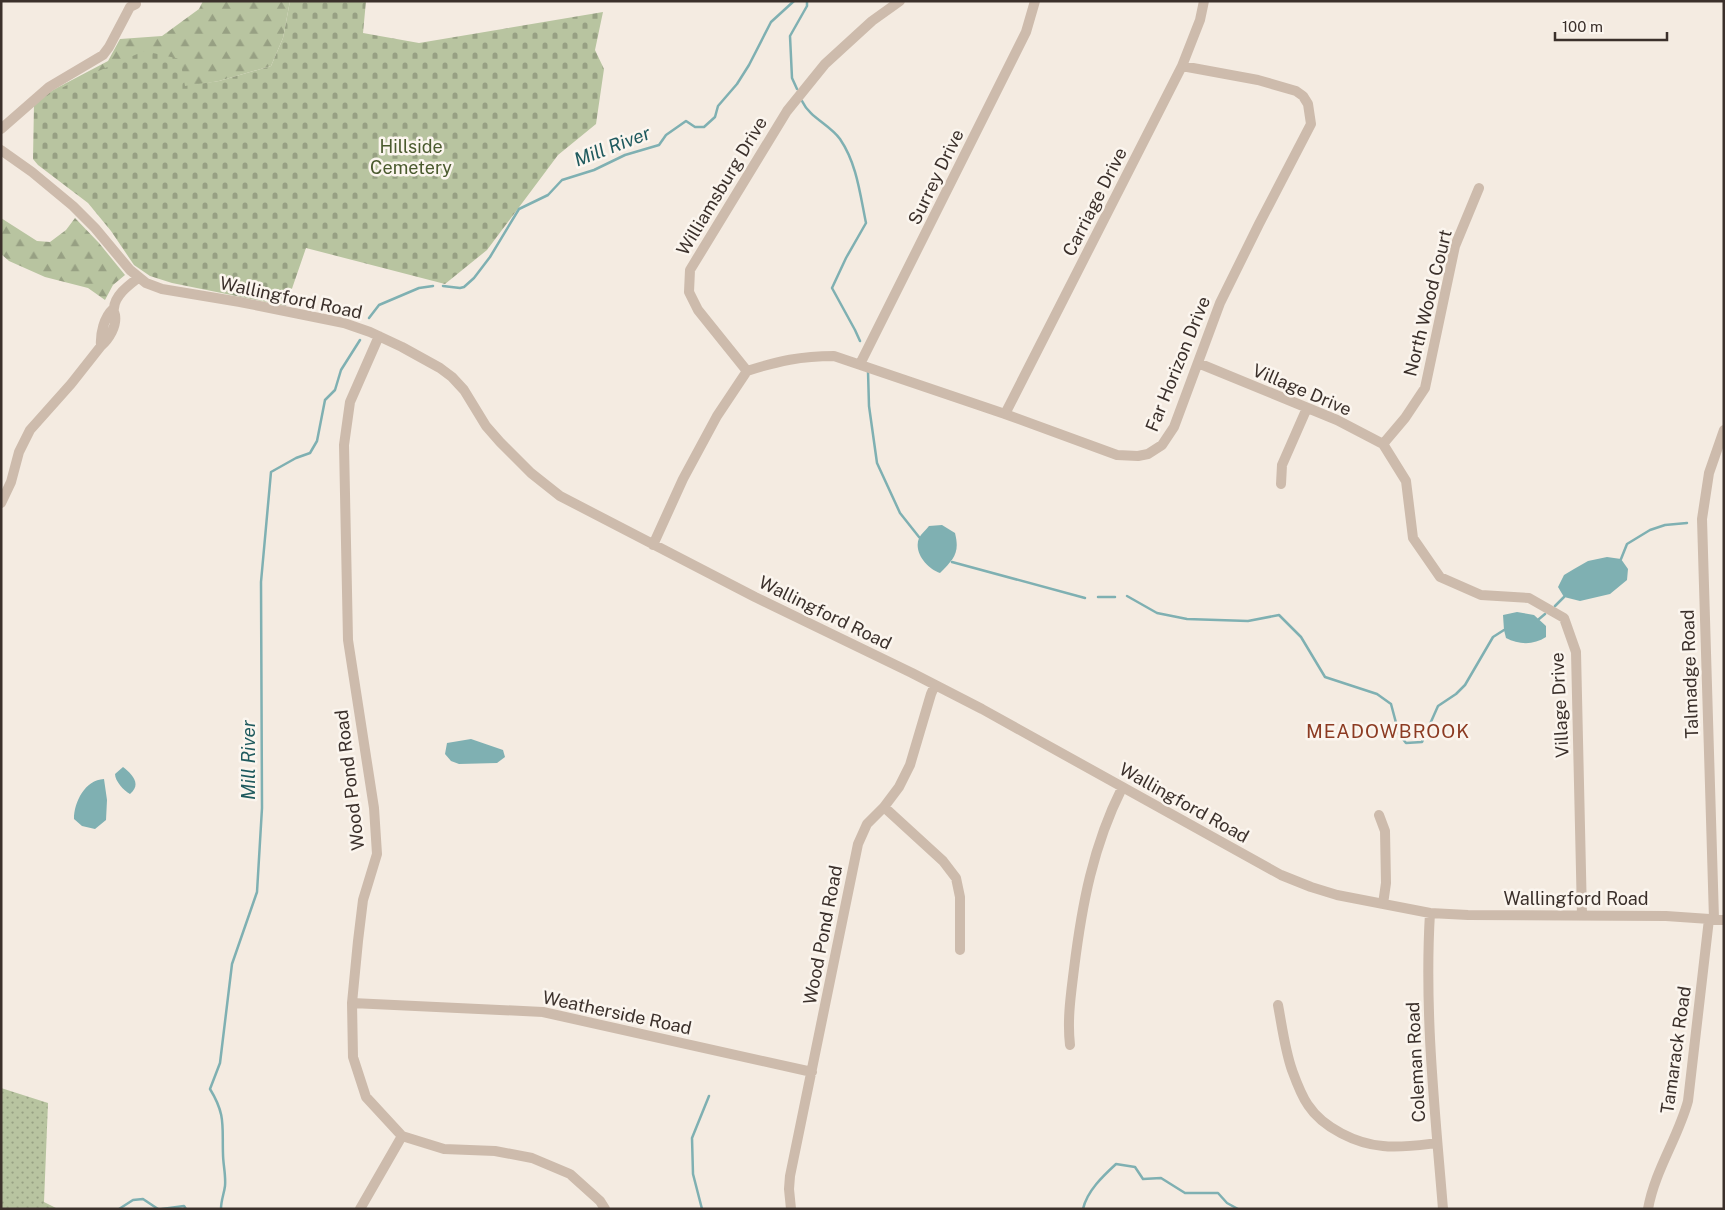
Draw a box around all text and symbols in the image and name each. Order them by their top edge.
scale bar [1555,10,1668,42]
text: 100 m [1562,18,1603,35]
street label: Williamsburg Drive [672,113,771,259]
water label: Mill River [571,121,654,171]
street label: Surrey Drive [903,126,968,228]
park label: Hillside Cemetery [370,136,452,178]
street label: Carriage Drive [1058,144,1131,260]
street label: North Wood Court [1399,227,1456,378]
street label: Wallingford Road [218,272,364,323]
street label: Far Horizon Drive [1141,293,1214,434]
street label: Village Drive [1249,359,1355,420]
street label: Wallingford Road [755,571,895,654]
street label: Talmadge Road [1677,609,1702,739]
street label: Village Drive [1546,652,1573,758]
street label: Wood Pond Road [330,709,369,852]
water label: Mill River [237,719,259,800]
district label: MEADOWBROOK [1306,720,1470,742]
street label: Wallingford Road [1116,758,1253,847]
street label: Wood Pond Road [799,863,846,1006]
street label: Wallingford Road [1503,888,1649,909]
street label: Tamarack Road [1656,985,1695,1115]
street label: Weatherside Road [541,986,694,1039]
street label: Coleman Road [1402,1001,1429,1123]

